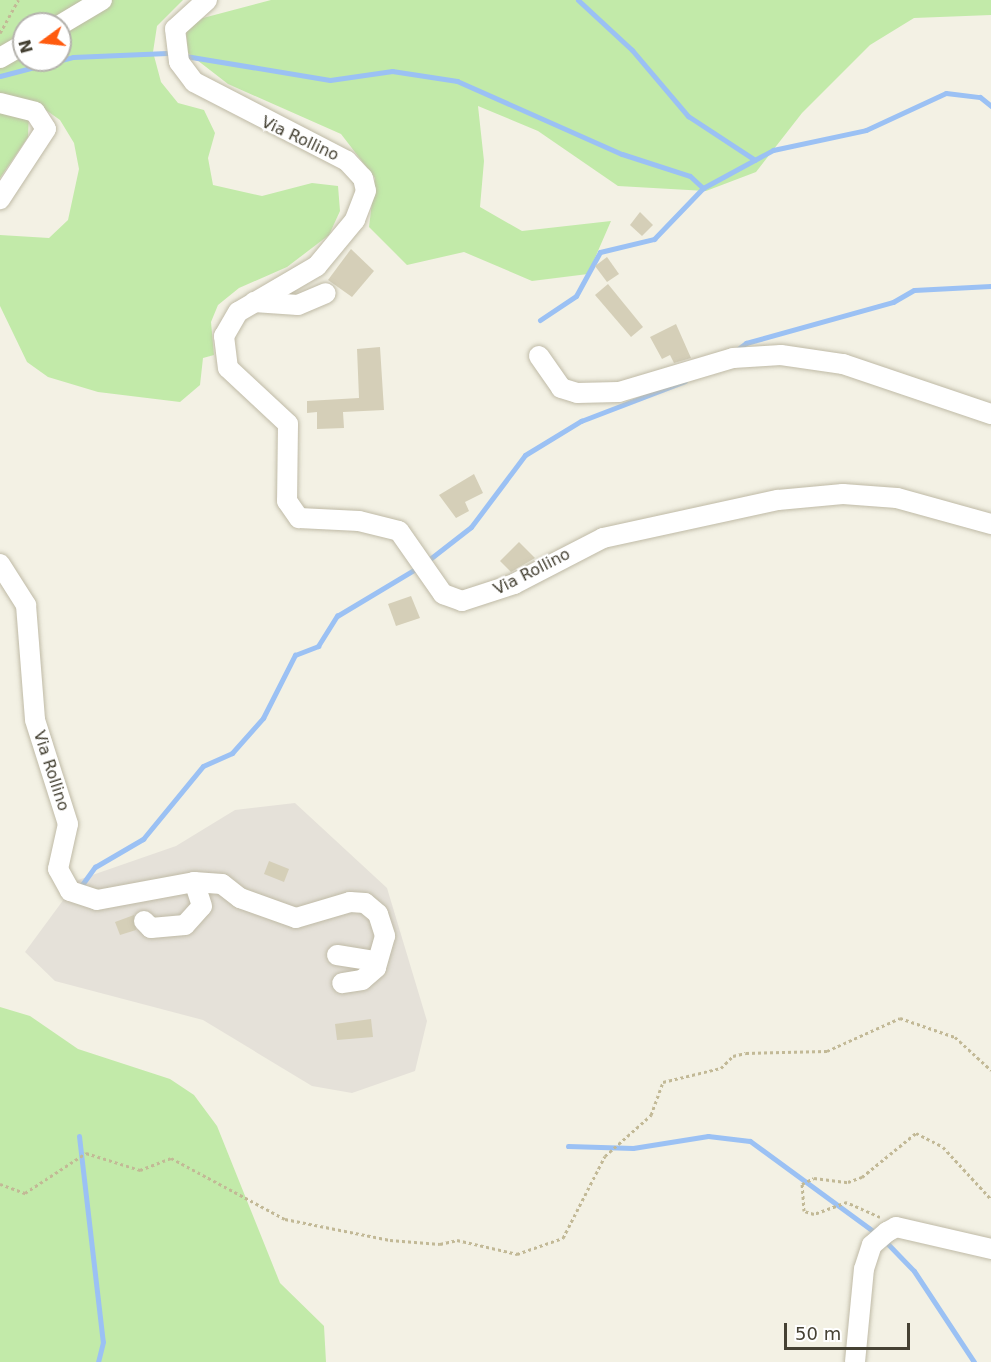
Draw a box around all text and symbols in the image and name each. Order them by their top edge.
north arrow [12,12,72,72]
text: N [15,37,37,55]
street label: Via Rollino [258,113,342,165]
street label: Via Rollino [490,545,574,599]
street label: Via Rollino [29,728,73,814]
scale bar [787,1311,913,1349]
text: 50 m [795,1323,841,1344]

